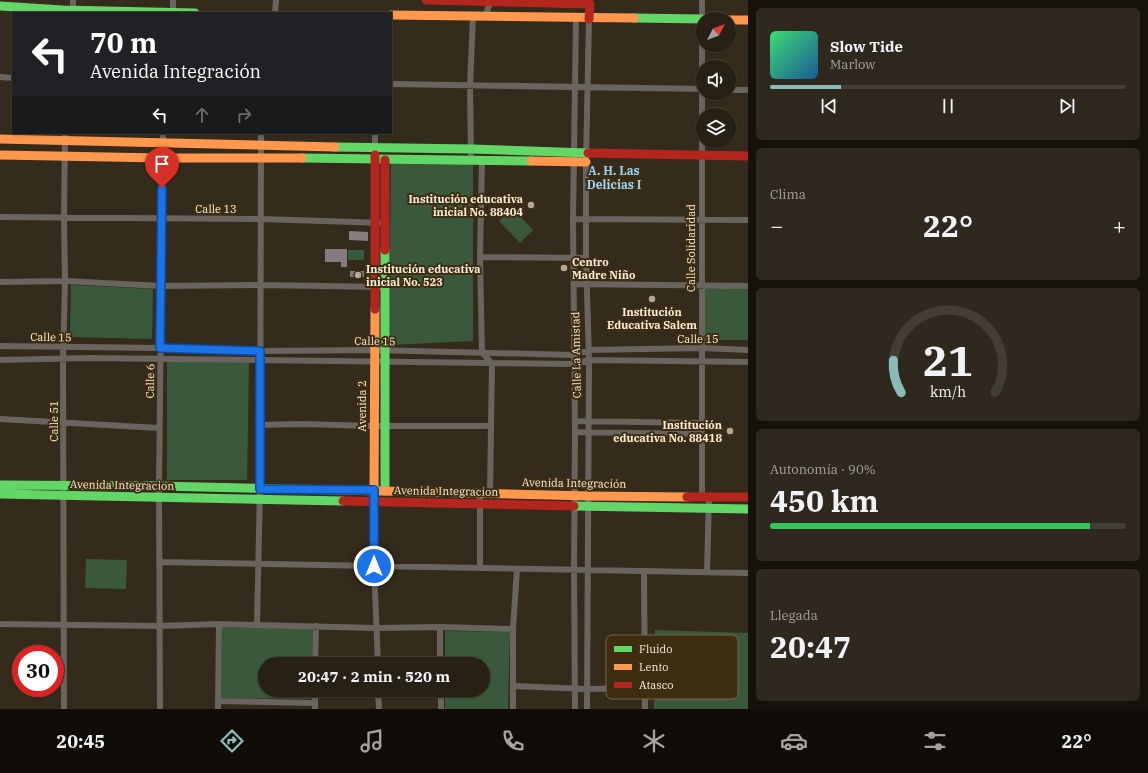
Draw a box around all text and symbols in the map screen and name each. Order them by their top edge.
north arrow [696,12,736,52]
map controls [696,12,736,148]
text: 70 m [90,24,157,61]
icon: left [24,28,76,80]
text: Slow Tide [830,37,903,56]
text: Marlow [830,56,875,73]
text: Avenida Integración [90,60,261,83]
button: sound [696,60,736,100]
icon: previous [818,95,840,117]
icon: pause [937,95,959,117]
icon: next [1056,95,1078,117]
icon: left [149,104,171,126]
icon: ahead [191,104,213,126]
icon: right [233,104,255,126]
button: layers [696,108,736,148]
pin [145,147,179,188]
icon: arrive [151,153,173,175]
district label: A. H. Las Delicias I [587,163,642,192]
text: Clima [770,186,806,203]
place label: Institución educativa inicial No. 88404 [408,192,523,219]
marker: Institución educativa inicial No. 88404 [526,200,536,210]
street label: Calle 13 [195,202,237,216]
street label: Calle Solidaridad [684,204,698,292]
text: 22° [923,206,973,245]
text: − [770,211,783,240]
text: + [1113,211,1126,240]
place label: Centro Madre Niño [572,255,635,282]
place label: Institución educativa inicial No. 523 [366,262,481,289]
marker: Centro Madre Niño [559,263,569,273]
marker: Institución educativa inicial No. 523 [353,270,363,280]
marker: Institución Educativa Salem [647,294,657,304]
place label: Institución Educativa Salem [607,305,697,332]
street label: Calle La Amistad [568,311,584,398]
street label: Calle 15 [30,330,72,344]
street label: Calle 15 [677,332,719,346]
text: 21 [923,332,973,386]
street label: Calle 15 [354,334,396,348]
street label: Calle 6 [143,364,157,398]
street label: Avenida 2 [355,380,369,432]
text: km/h [930,381,966,400]
street label: Calle 51 [47,400,61,442]
place label: Institución educativa No. 88418 [613,418,722,445]
marker: Institución educativa No. 88418 [725,426,735,436]
text: Autonomía · 90% [770,461,876,478]
street label: Avenida Integración [522,475,626,491]
street label: Avenida Integracion [70,477,174,493]
text: 450 km [770,481,879,520]
street label: Avenida Integracion [394,483,498,499]
position arrow [353,545,395,587]
text: Llegada [770,607,818,624]
text: 20:47 [770,627,851,666]
legend [606,635,738,699]
text: Fluido [639,642,672,656]
speed limit sign: 30 [12,645,64,697]
text: Lento [639,660,669,674]
text: 20:47 · 2 min · 520 m [298,667,450,686]
text: Atasco [639,678,673,692]
icon: directions [218,727,246,755]
icon: music [358,727,386,755]
icon: phone [499,727,527,755]
icon: climate [640,727,668,755]
icon: car [780,727,808,755]
icon: filters [921,727,949,755]
text: 20:45 [56,730,105,753]
text: 22° [1062,730,1092,753]

